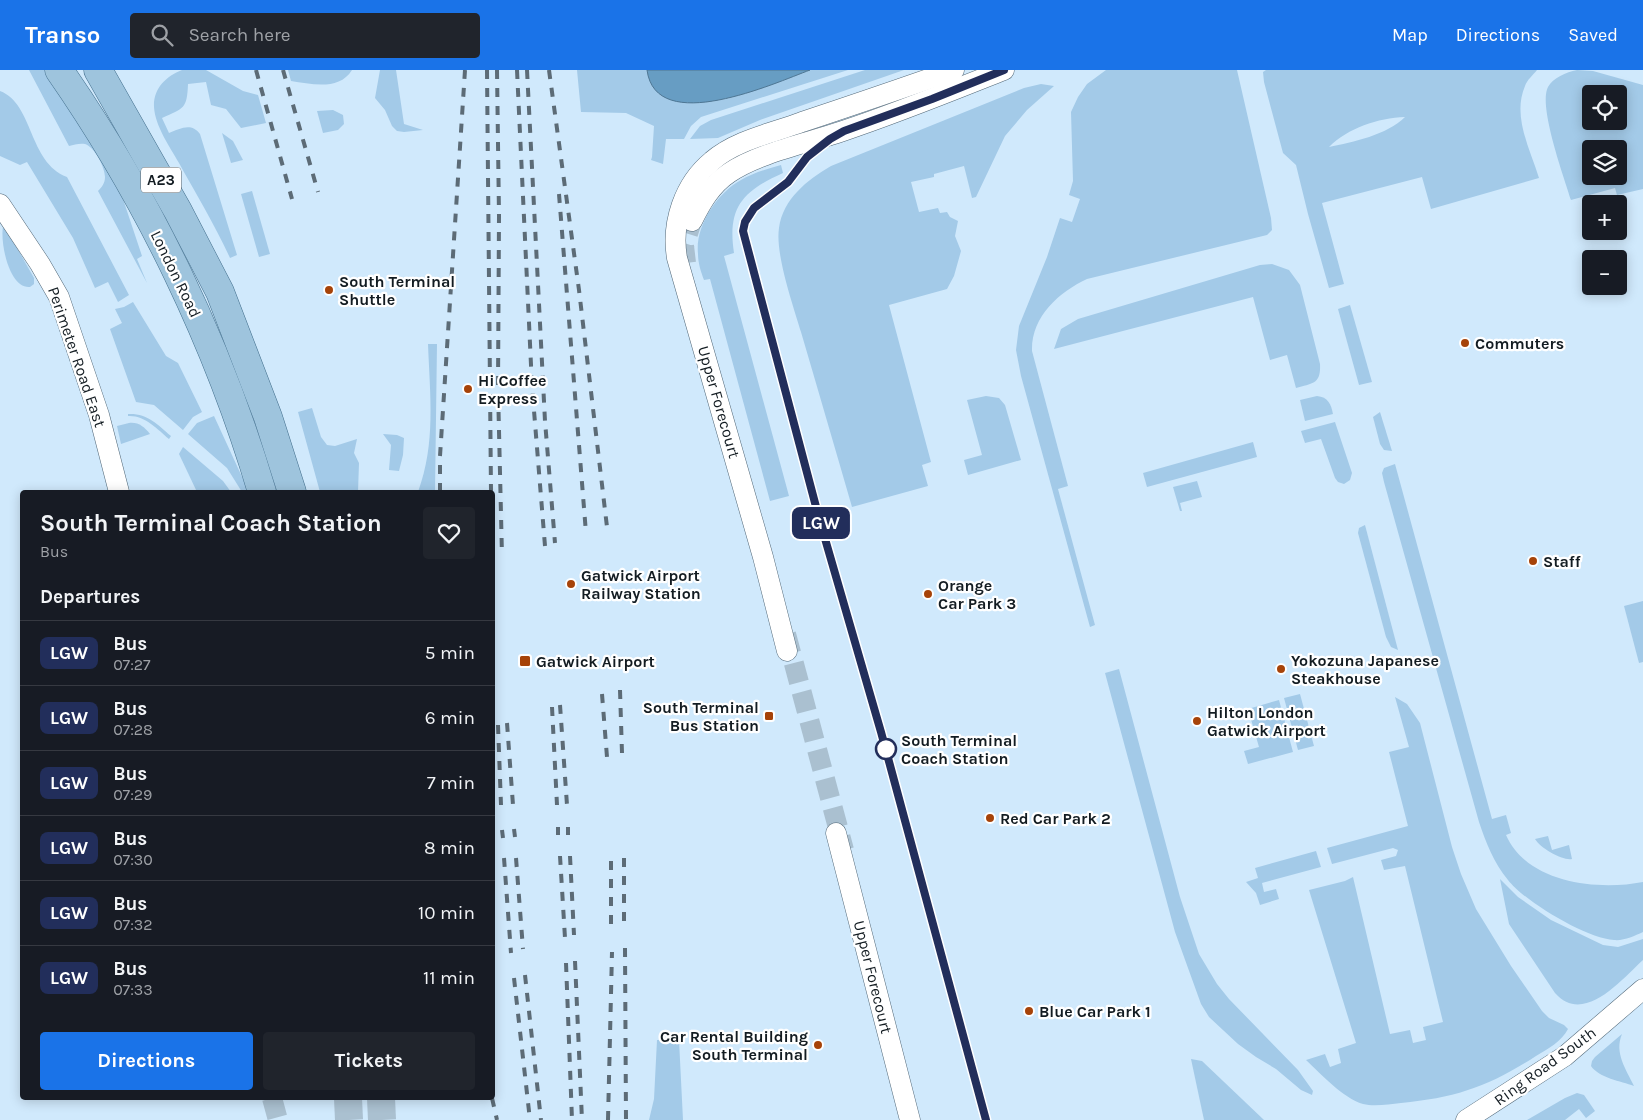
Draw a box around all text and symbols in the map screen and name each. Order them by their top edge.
search box [130,13,480,58]
text: Transo [25,21,100,49]
icon: search [148,21,176,49]
text: Search here [188,24,291,46]
text: Map [1392,24,1428,46]
text: Directions [1456,24,1540,46]
text: Saved [1568,24,1618,46]
map controls [1582,85,1627,295]
button: locate [1582,85,1627,130]
button: layers [1582,140,1627,185]
road number: A23 [141,168,181,192]
button: + [1582,195,1627,240]
street label: London Road [147,227,205,321]
button: − [1582,250,1627,295]
place label: South Terminal Shuttle [339,272,455,309]
street label: Perimeter Road East [44,284,110,430]
marker: South Terminal Shuttle [323,284,335,296]
place label: Commuters [1475,334,1564,353]
marker: Commuters [1459,337,1471,349]
street label: Upper Forecourt [694,344,744,460]
place label: Hi Coffee Express [478,371,547,408]
marker: Hi Coffee Express [462,383,474,395]
button: heart [423,507,475,559]
line badge: LGW [792,507,850,539]
text: South Terminal Coach Station [40,509,382,537]
text: LGW [802,512,840,534]
text: Bus [40,542,68,561]
place label: Staff [1543,552,1581,571]
marker: Staff [1527,555,1539,567]
place label: Gatwick Airport Railway Station [581,566,701,603]
place label: Orange Car Park 3 [938,576,1016,613]
marker: Gatwick Airport Railway Station [565,578,577,590]
text: Departures [40,586,140,608]
marker: Orange Car Park 3 [922,588,934,600]
text: Bus [113,633,147,655]
text: LGW [50,642,88,664]
text: 5 min [425,642,475,664]
place label: Yokozuna Japanese Steakhouse [1291,651,1439,688]
place label: Gatwick Airport [536,652,655,671]
marker: Gatwick Airport [518,654,532,668]
text: 07:27 [113,655,151,674]
marker: Yokozuna Japanese Steakhouse [1275,663,1287,675]
text: Bus [113,698,147,720]
place label: South Terminal Bus Station [643,698,759,735]
place label: Hilton London Gatwick Airport [1207,703,1326,740]
text: LGW [50,707,88,729]
text: 6 min [425,707,475,729]
marker: South Terminal Bus Station [763,710,775,722]
marker: Hilton London Gatwick Airport [1191,715,1203,727]
text: 07:28 [113,720,153,739]
place label: South Terminal Coach Station [901,731,1017,768]
marker: South Terminal Coach Station [875,738,897,760]
text: Bus [113,763,147,785]
text: LGW [50,772,88,794]
text: 7 min [427,772,475,794]
text: 07:29 [113,785,152,804]
place label: Red Car Park 2 [1000,809,1111,828]
marker: Red Car Park 2 [984,812,996,824]
text: Bus [113,828,147,850]
text: LGW [50,837,88,859]
text: 8 min [424,837,475,859]
text: 07:30 [113,850,153,869]
text: Bus [113,893,147,915]
text: LGW [50,902,88,924]
text: 10 min [418,902,475,924]
text: 07:32 [113,915,153,934]
street label: Upper Forecourt [850,918,896,1036]
text: Bus [113,958,147,980]
text: LGW [50,967,88,989]
text: 11 min [423,967,475,989]
text: 07:33 [113,980,153,999]
place label: Blue Car Park 1 [1039,1002,1151,1021]
marker: Blue Car Park 1 [1023,1005,1035,1017]
street label: Ring Road South [1490,1023,1600,1109]
place label: Car Rental Building South Terminal [660,1027,808,1064]
button: Directions [40,1032,253,1090]
button: Tickets [263,1032,475,1090]
marker: Car Rental Building South Terminal [812,1039,824,1051]

